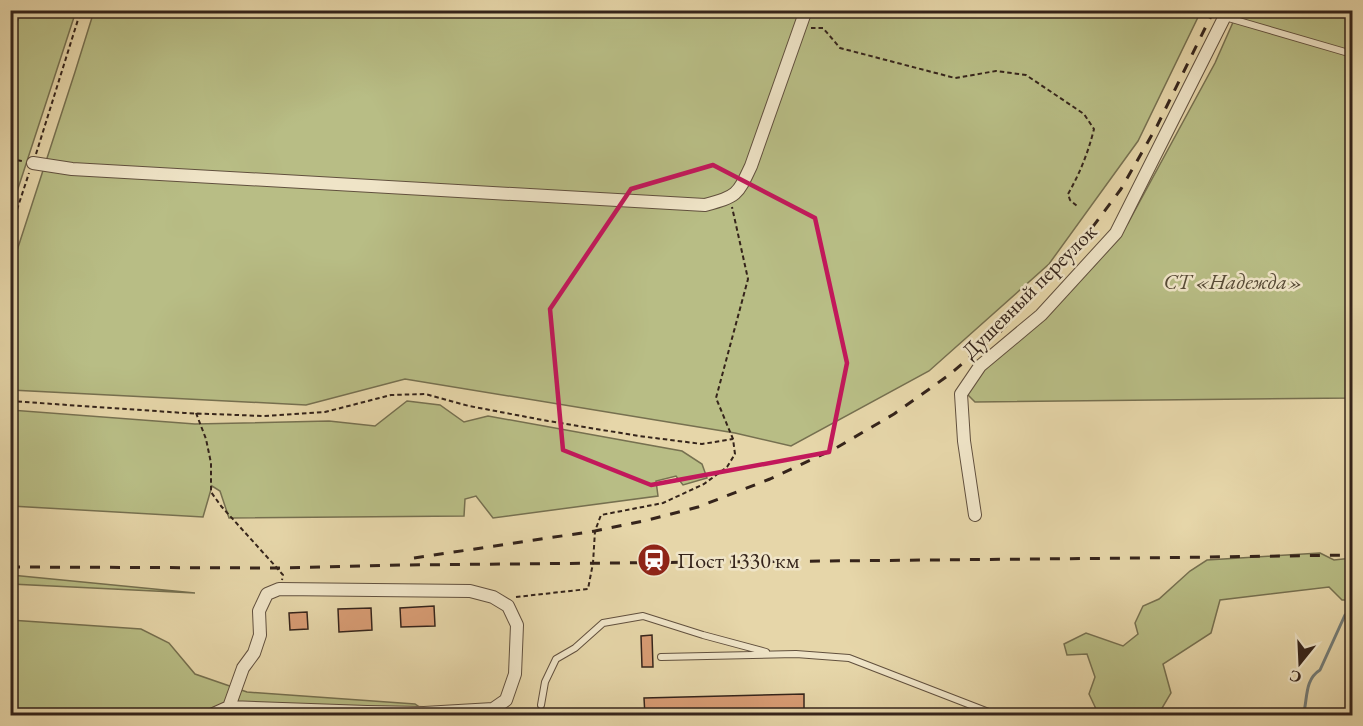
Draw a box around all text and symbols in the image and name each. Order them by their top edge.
street label: Душевный переулок [955,217,1103,365]
park label: СТ «Надежда» [1163,267,1303,296]
station icon: Пост 1330 км [636,542,672,578]
place label: Пост 1330 км [677,546,800,575]
north arrow [1270,633,1330,693]
text: С [1287,665,1304,689]

